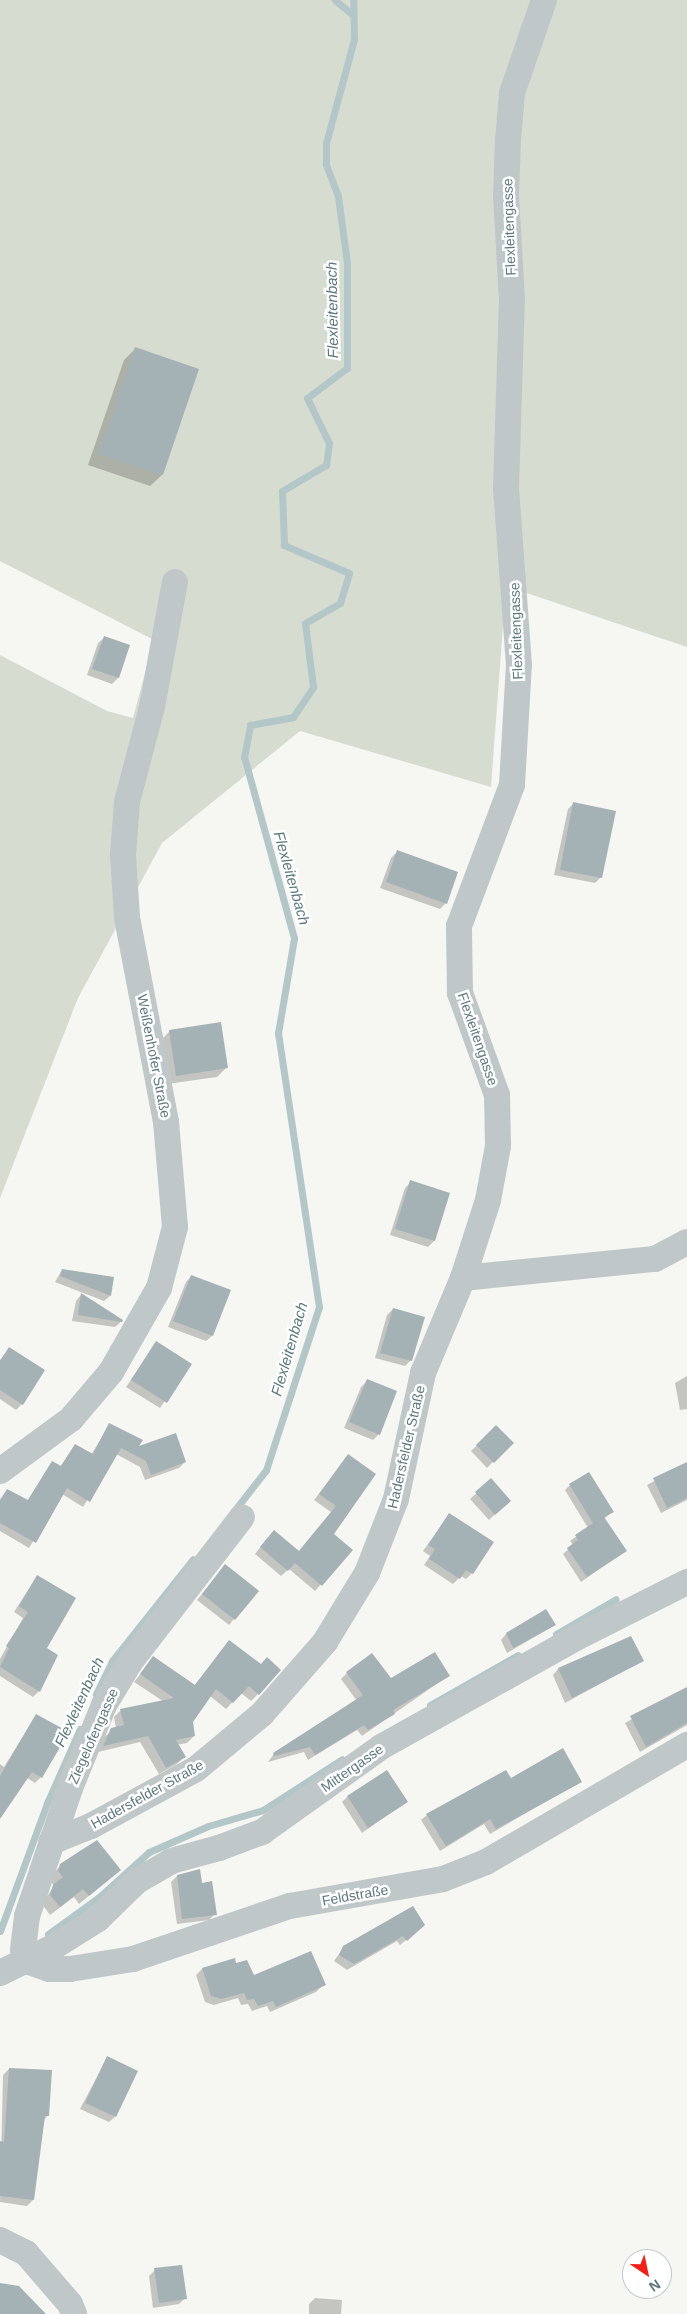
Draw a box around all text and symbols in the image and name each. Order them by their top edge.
street label: Flexleitengasse [499,178,519,276]
water label: Flexleitenbach [322,261,342,359]
street label: Flexleitengasse [506,582,526,680]
water label: Flexleitenbach [270,829,314,927]
street label: Flexleitengasse [454,990,502,1088]
street label: Weißenhofer Straße [134,993,174,1119]
water label: Flexleitenbach [267,1300,311,1398]
street label: Hadersfelder Straße [384,1384,428,1510]
water label: Flexleitenbach [50,1654,108,1750]
street label: Ziegelofengasse [64,1686,122,1786]
street label: Mittergasse [318,1740,386,1796]
street label: Hadersfelder Straße [88,1756,206,1832]
street label: Feldstraße [321,1881,389,1909]
north arrow [622,2249,672,2299]
text: N [646,2276,663,2295]

